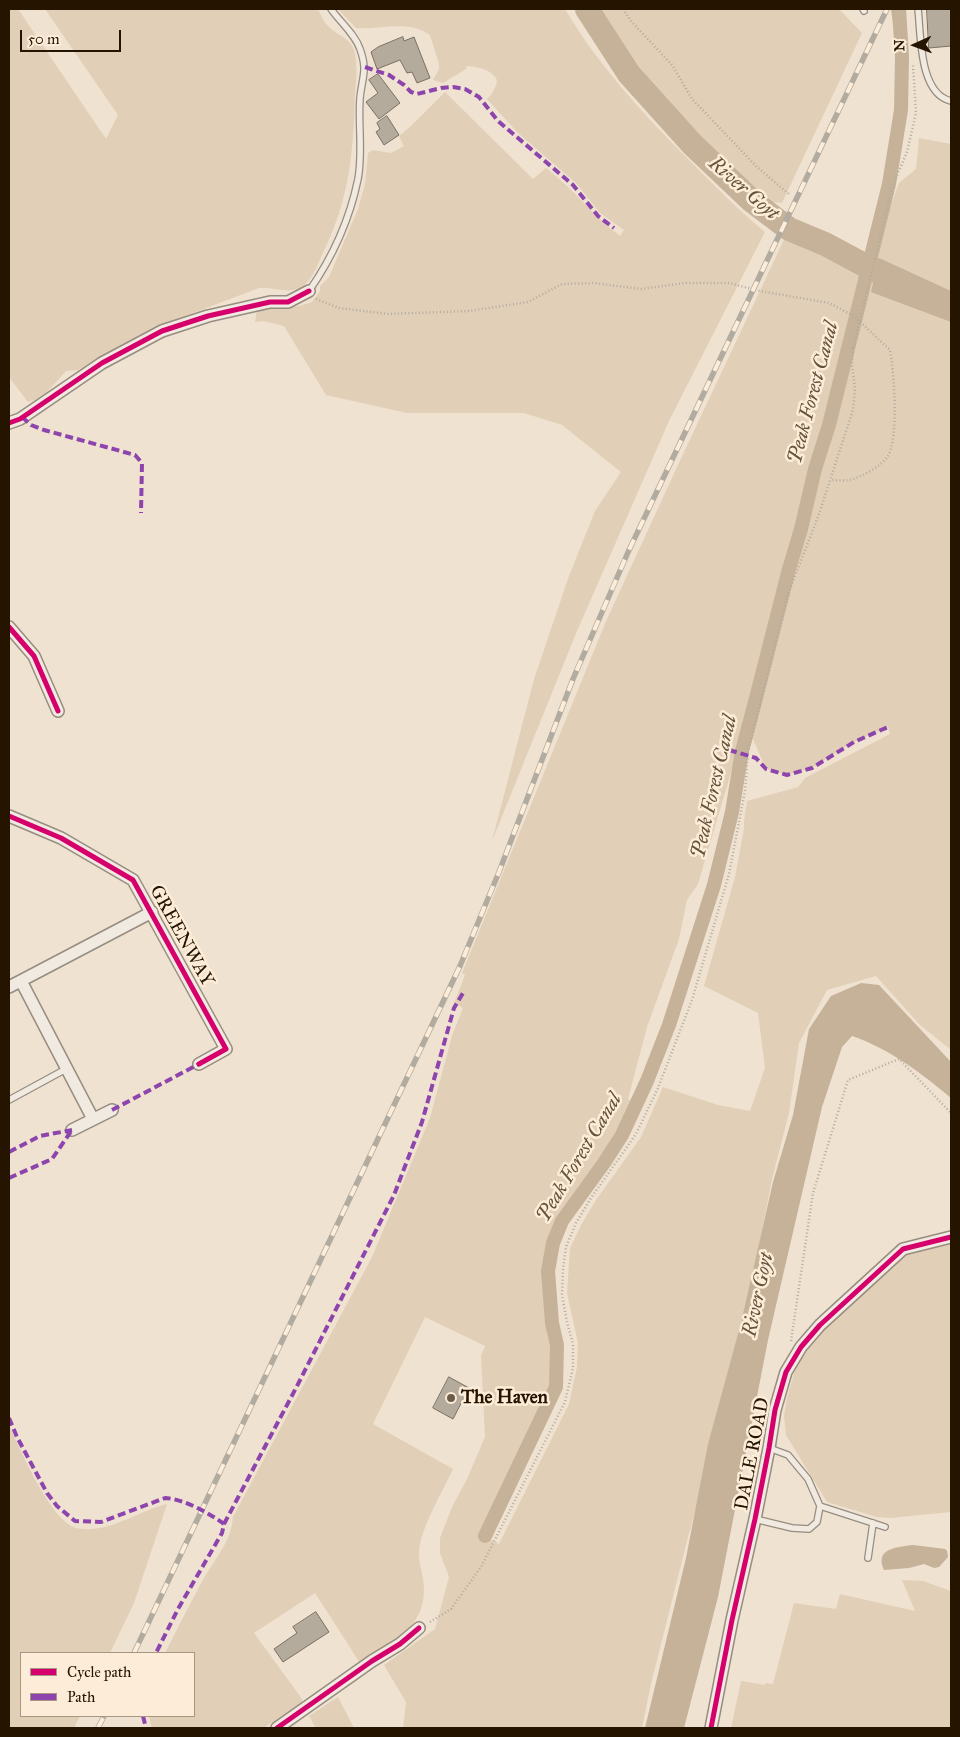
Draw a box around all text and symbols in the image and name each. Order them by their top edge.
scale bar [22,20,124,52]
north arrow [890,20,940,70]
text: 50 m [28,30,60,48]
text: N [891,39,908,52]
water label: River Goyt [703,152,783,226]
water label: Peak Forest Canal [784,320,844,466]
water label: Peak Forest Canal [687,713,743,861]
street label: GREENWAY [144,881,218,991]
water label: Peak Forest Canal [532,1089,628,1227]
water label: River Goyt [738,1251,780,1339]
place label: The Haven [461,1387,548,1409]
marker: The Haven [445,1392,457,1404]
street label: DALE ROAD [731,1396,775,1512]
legend [20,1652,195,1717]
text: Cycle path [67,1663,131,1681]
text: Path [67,1688,95,1706]

